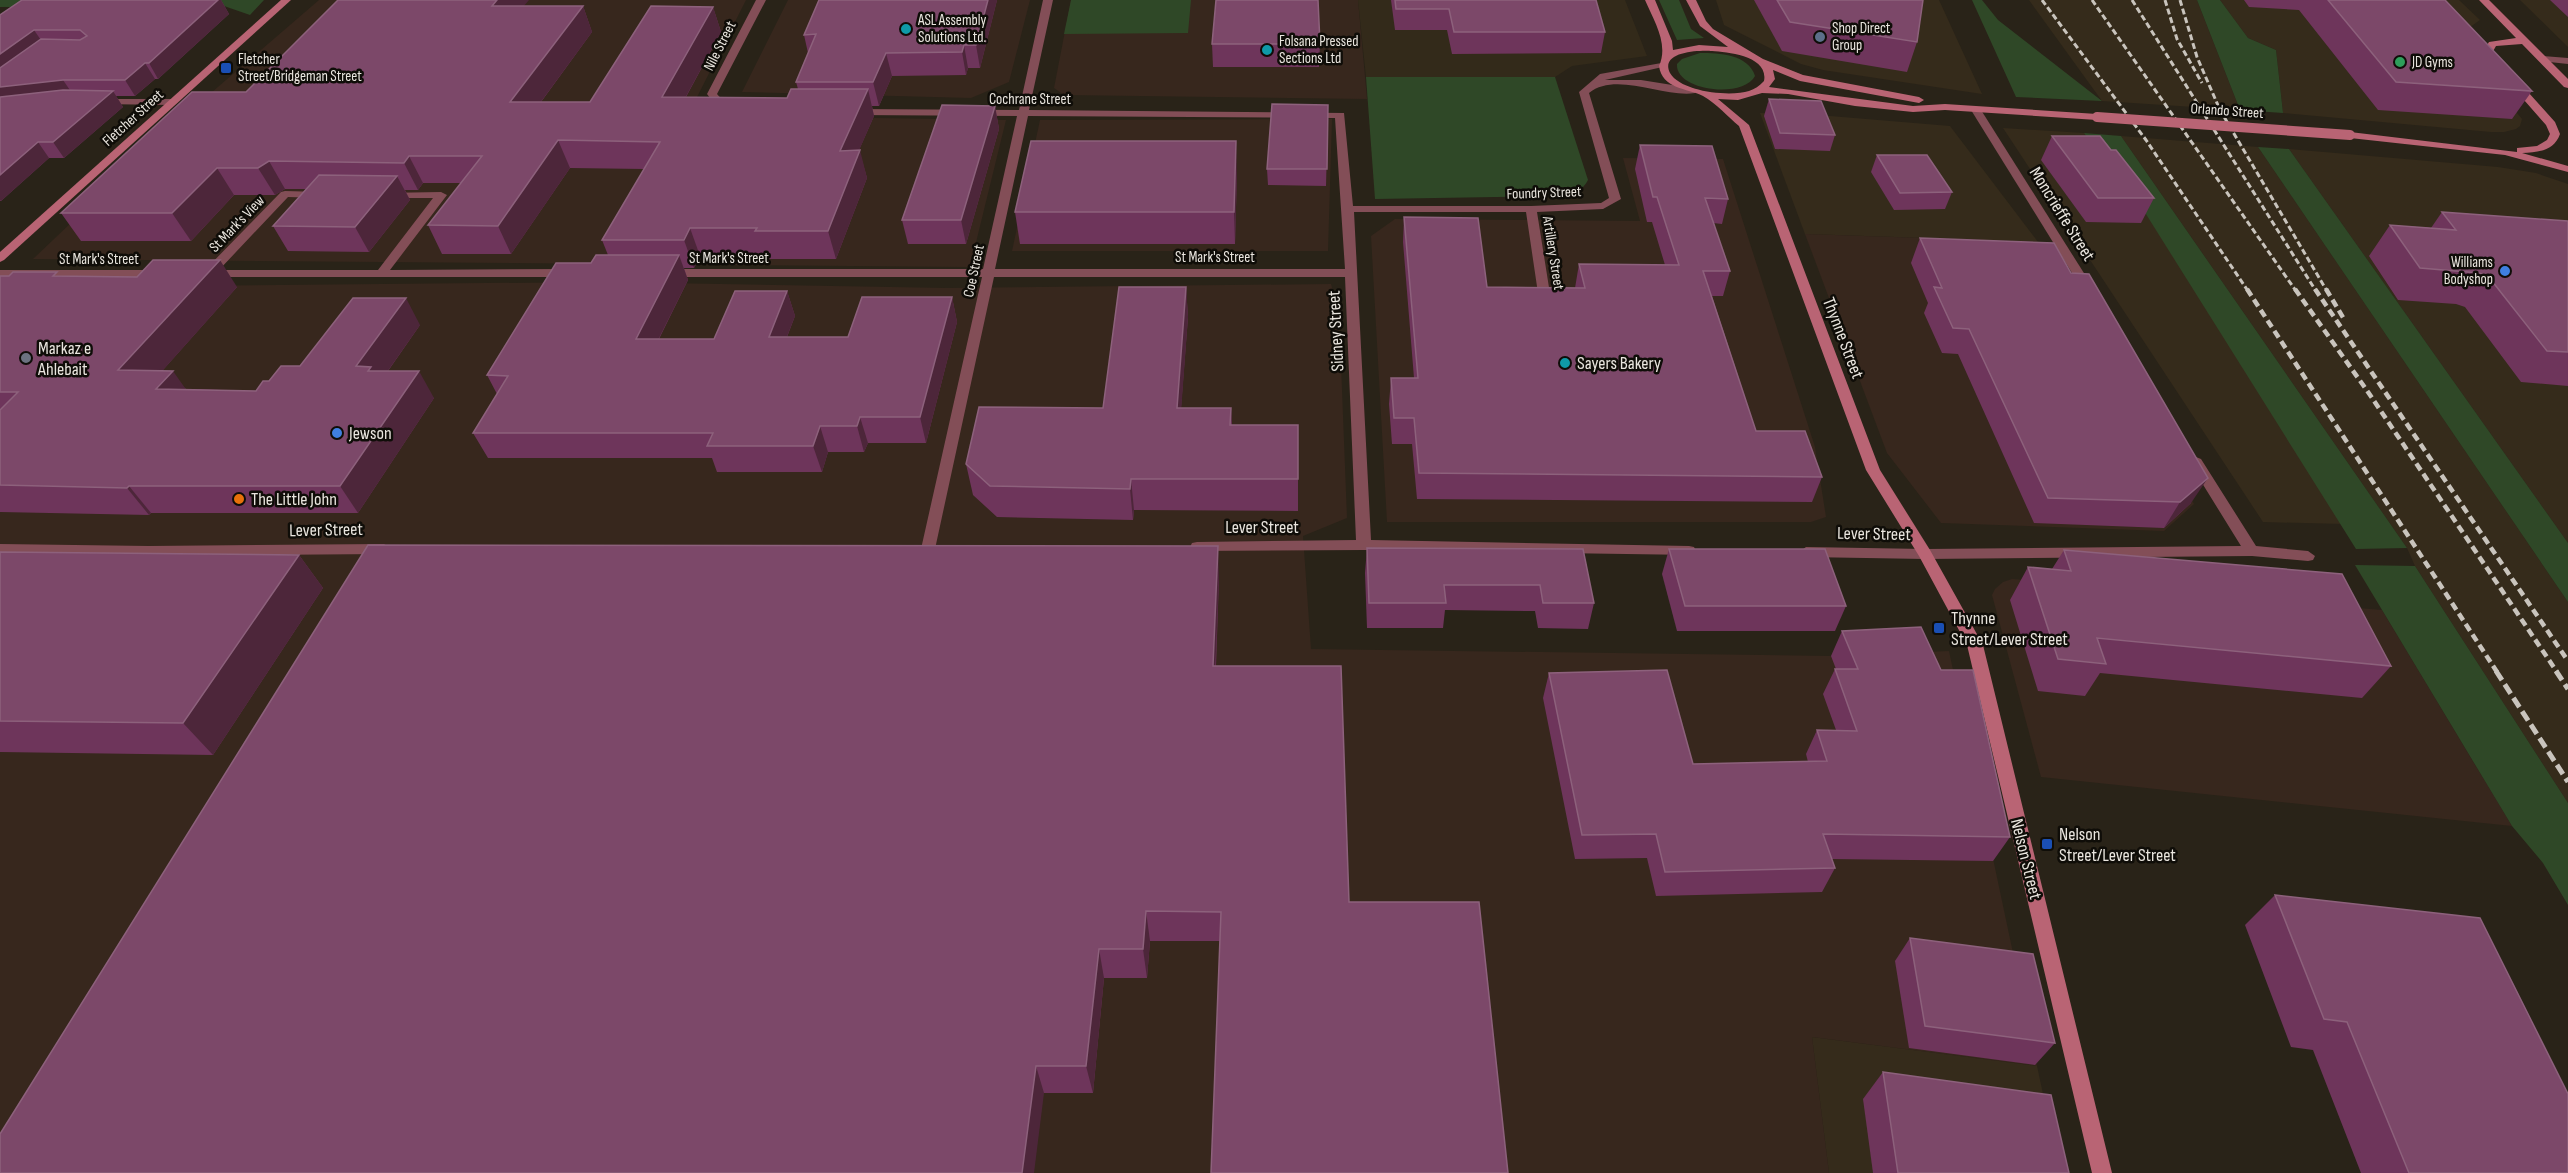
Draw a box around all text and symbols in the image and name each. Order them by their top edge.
place label: ASL Assembly Solutions Ltd. [917,11,987,47]
street label: Nile Street [699,18,741,74]
place label: Shop Direct Group [1832,19,1891,55]
marker: ASL Assembly Solutions Ltd. [899,22,913,36]
marker: Shop Direct Group [1813,30,1827,44]
place label: Folsana Pressed Sections Ltd [1279,32,1359,68]
marker: Folsana Pressed Sections Ltd [1260,43,1274,57]
place label: Fletcher Street/Bridgeman Street [238,50,362,86]
place label: JD Gyms [2411,53,2453,72]
marker: JD Gyms [2393,55,2407,69]
marker: Fletcher Street/Bridgeman Street [219,61,233,75]
street label: Fletcher Street [99,85,168,150]
street label: Cochrane Street [989,90,1071,109]
street label: Orlando Street [2190,99,2265,123]
street label: Moncrieffe Street [2025,163,2099,265]
street label: Foundry Street [1506,182,1582,204]
street label: St Mark's View [205,191,269,257]
street label: Artillery Street [1538,214,1568,292]
street label: Coe Street [959,242,989,299]
street label: St Mark's Street [1175,248,1255,267]
street label: St Mark's Street [689,249,769,268]
street label: St Mark's Street [59,250,139,269]
place label: Williams Bodyshop [2444,253,2493,289]
marker: Williams Bodyshop [2498,264,2512,278]
street label: Sidney Street [1323,289,1349,372]
street label: Thynne Street [1818,294,1868,382]
place label: Markaz e Ahlebait [37,338,91,380]
marker: Markaz e Ahlebait [19,351,33,365]
place label: Sayers Bakery [1577,353,1661,374]
marker: Sayers Bakery [1558,356,1572,370]
place label: Jewson [348,423,392,444]
marker: Jewson [330,426,344,440]
place label: The Little John [251,489,337,510]
marker: The Little John [232,492,246,506]
street label: Lever Street [1225,517,1299,538]
street label: Lever Street [289,519,364,541]
street label: Lever Street [1837,523,1912,545]
place label: Thynne Street/Lever Street [1951,608,2068,650]
marker: Thynne Street/Lever Street [1932,621,1946,635]
street label: Nelson Street [2006,817,2046,902]
place label: Nelson Street/Lever Street [2059,824,2176,866]
marker: Nelson Street/Lever Street [2040,837,2054,851]

